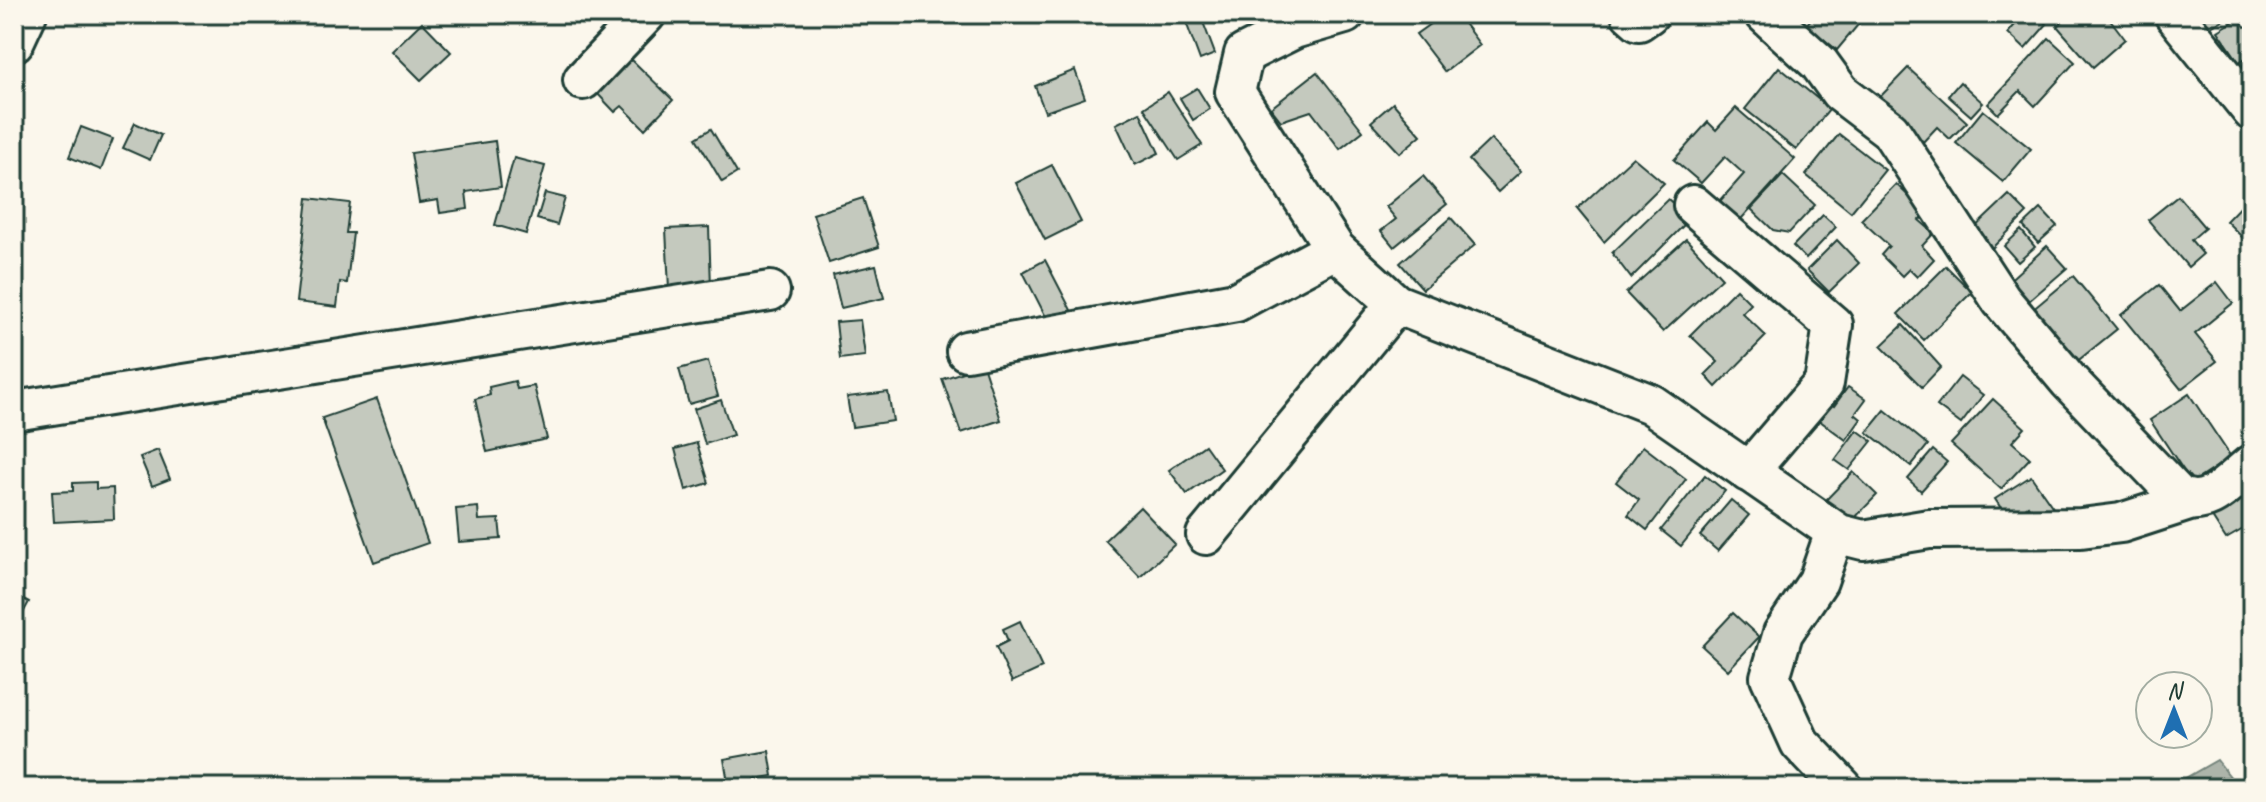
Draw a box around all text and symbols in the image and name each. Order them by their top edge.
north arrow [2134,670,2214,750]
text: N [2167,677,2184,705]

